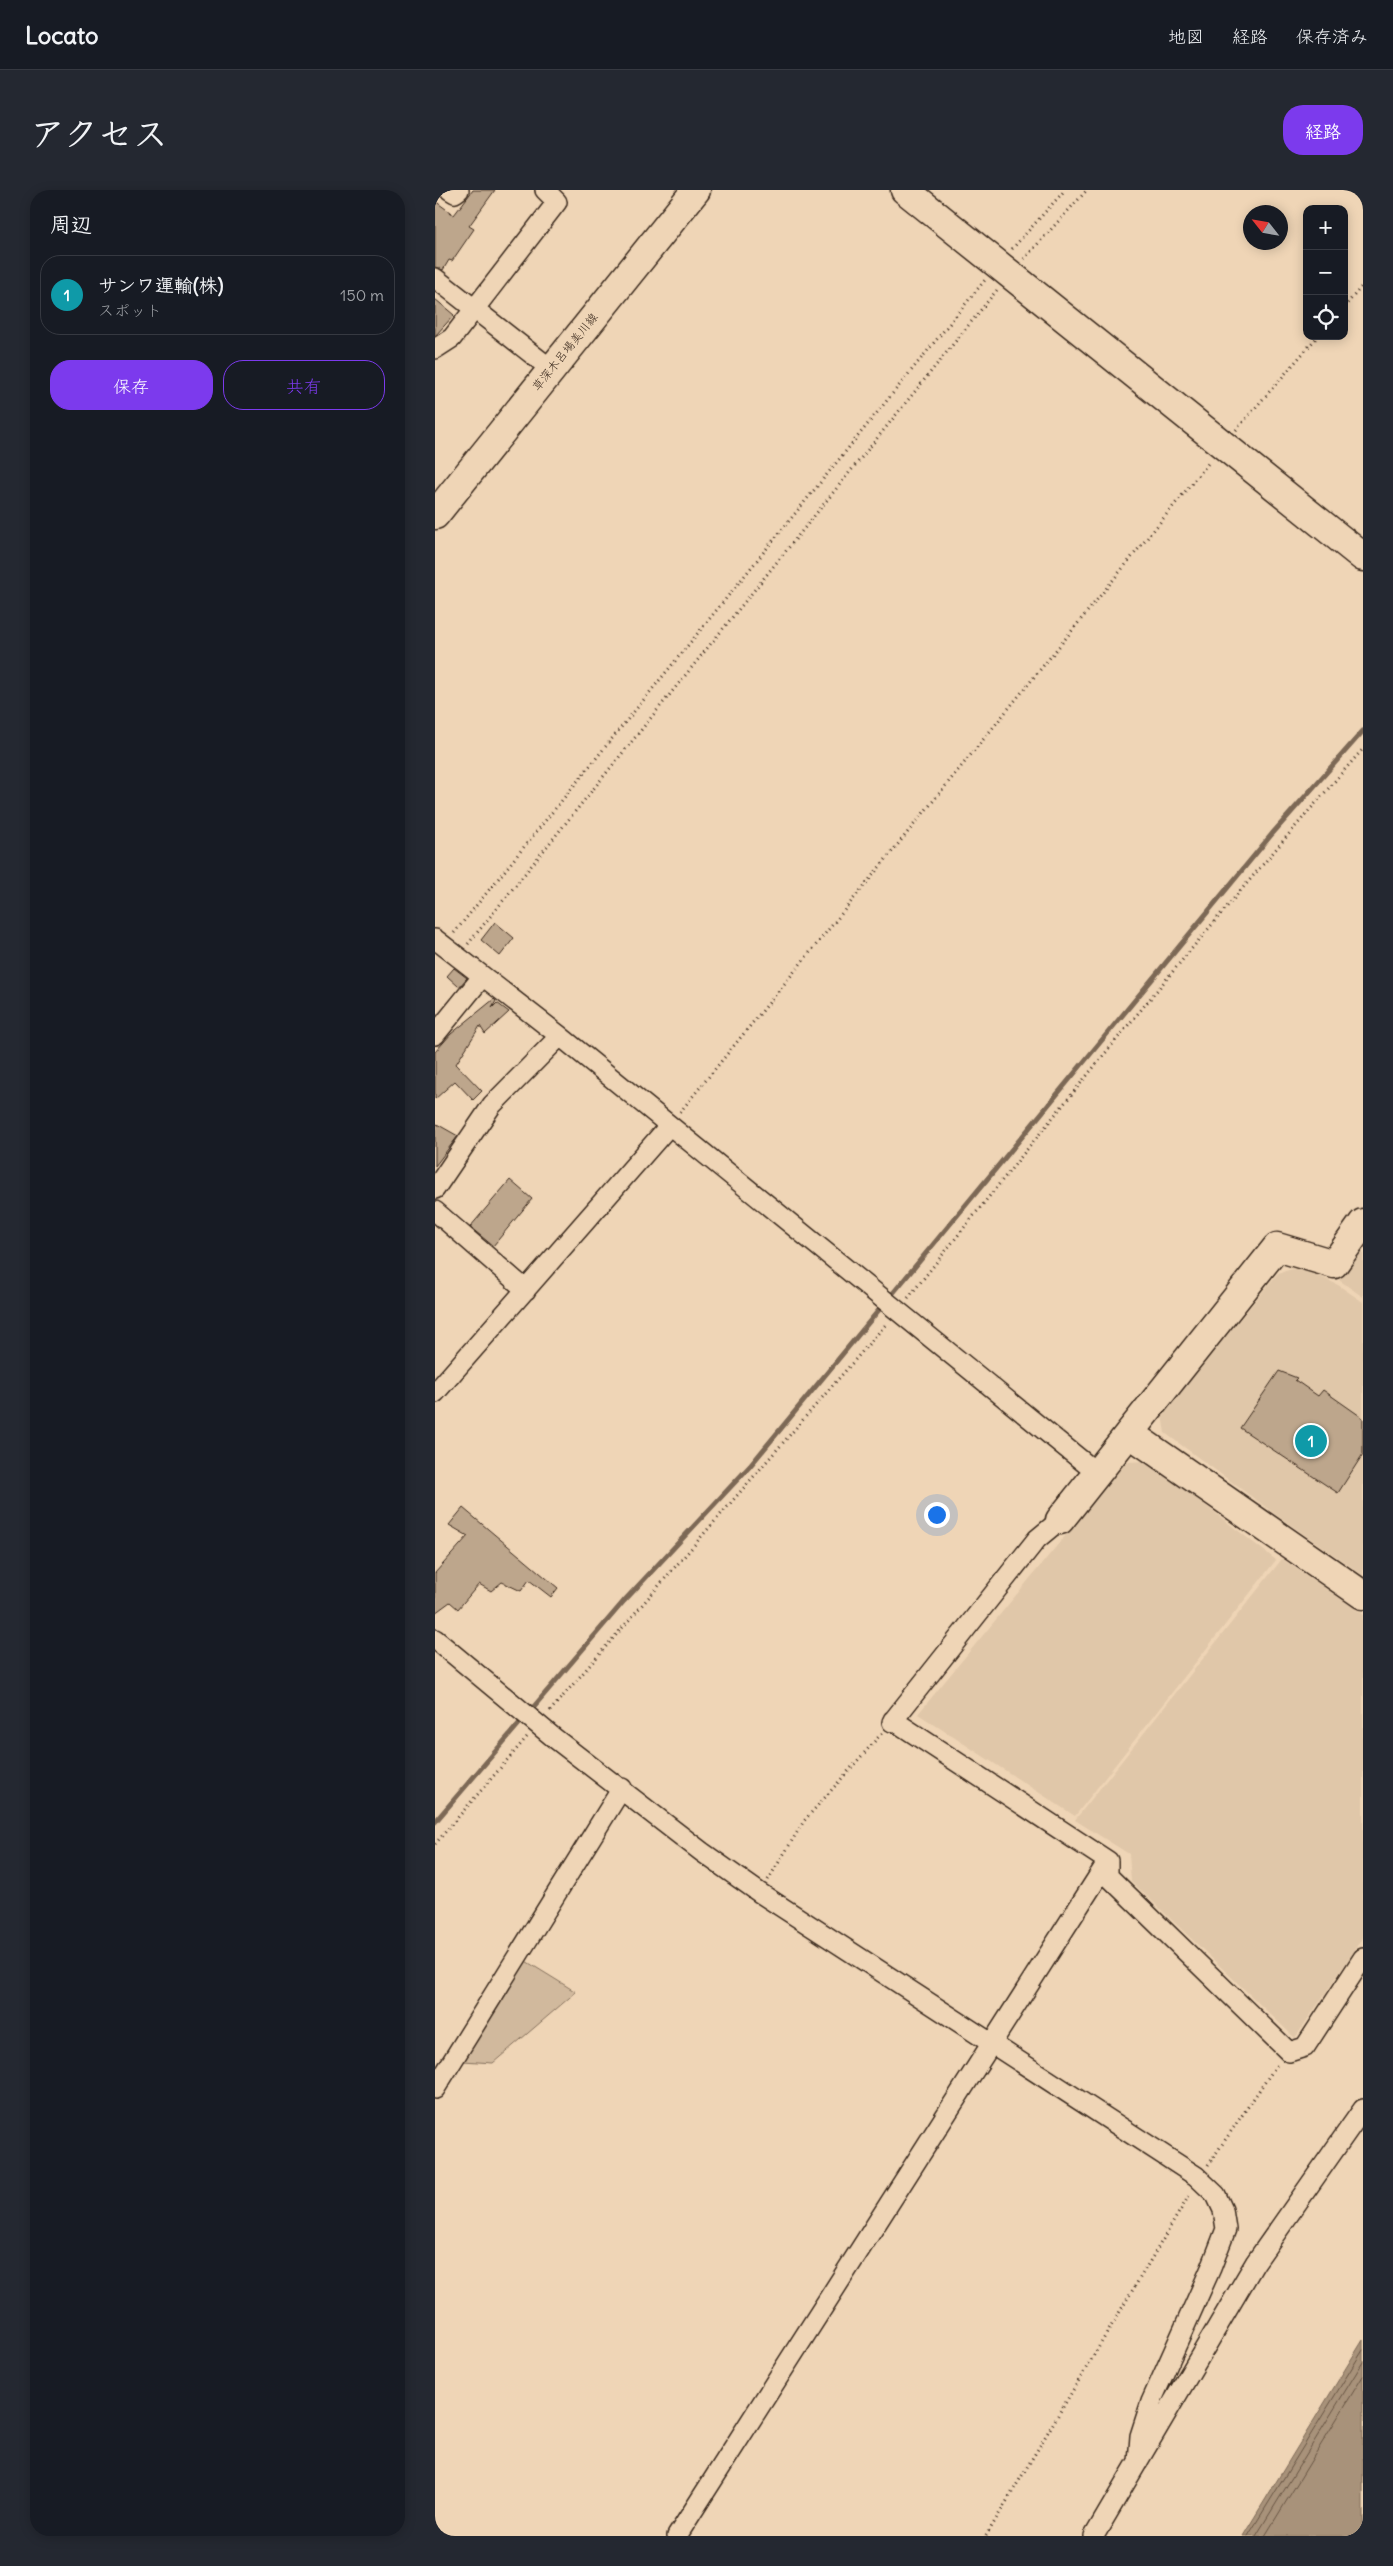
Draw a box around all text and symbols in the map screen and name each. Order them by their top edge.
text: Locato [25,20,99,50]
text: 地図 [1168,25,1204,48]
text: 経路 [1232,25,1268,48]
text: 保存済み [1296,25,1368,48]
button: 経路 [1283,105,1363,155]
text: アクセス [30,111,168,155]
north arrow [1243,205,1288,250]
map controls [1303,205,1348,340]
button: + [1303,205,1348,250]
text: 周辺 [50,211,92,238]
button: − [1303,250,1348,295]
text: サンワ運輸(株) [98,273,224,297]
text: 1 [64,285,70,305]
text: 150 m [340,285,384,305]
button: locate [1303,295,1348,340]
text: スポット [98,300,162,320]
street label: 草深木呂場美川線 [529,310,601,394]
button: 保存 [50,360,213,410]
button: 共有 [223,360,385,410]
pin: 1 [1295,1422,1327,1460]
your location [924,1502,950,1528]

